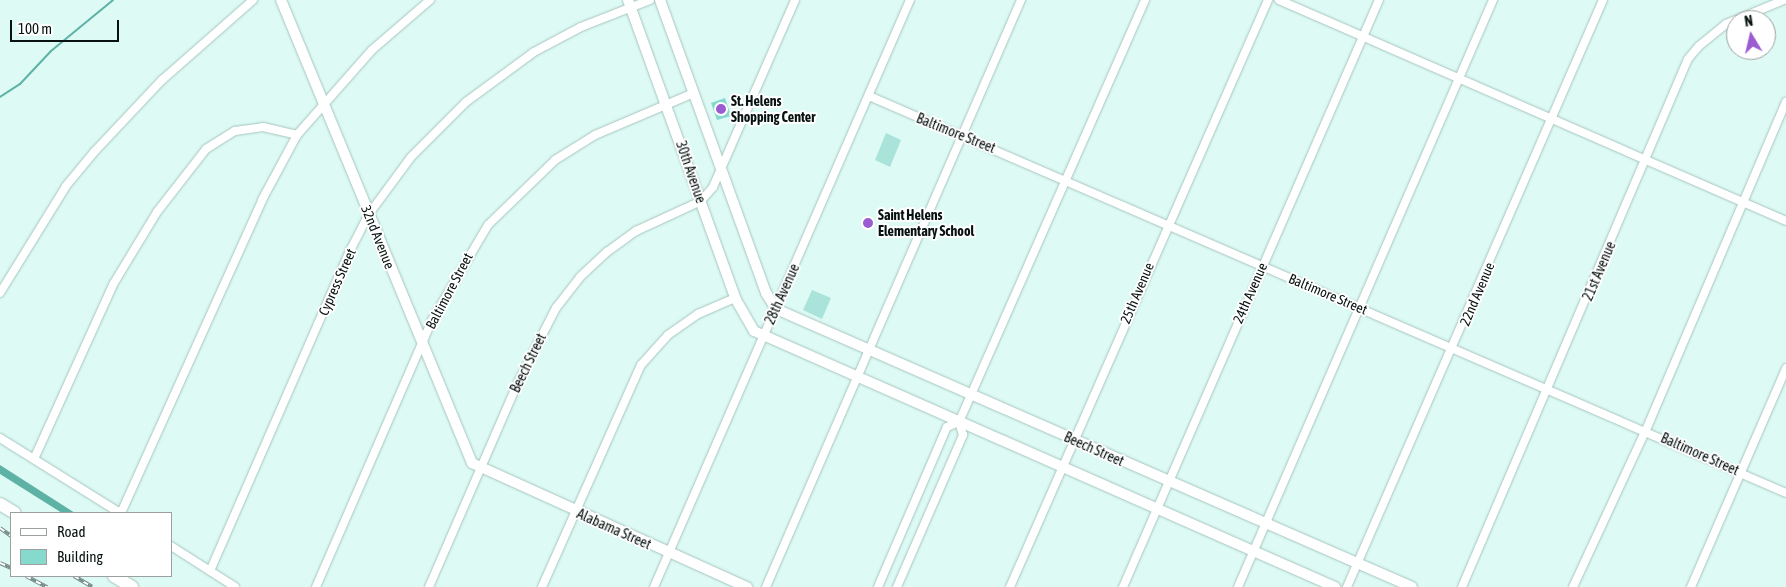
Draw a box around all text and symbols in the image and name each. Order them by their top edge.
scale bar [12,10,121,42]
north arrow [1726,10,1776,60]
text: N [1743,13,1754,30]
text: 100 m [18,20,52,37]
place label: St. Helens Shopping Center [731,93,815,125]
marker: St. Helens Shopping Center [715,103,727,115]
street label: Baltimore Street [914,109,998,157]
street label: 30th Avenue [673,139,709,205]
street label: 32nd Avenue [358,203,398,271]
place label: Saint Helens Elementary School [878,207,974,240]
marker: Saint Helens Elementary School [862,217,874,229]
street label: 21st Avenue [1579,239,1619,303]
street label: Cypress Street [315,246,359,318]
street label: Baltimore Street [422,250,476,332]
street label: 25th Avenue [1117,260,1157,326]
street label: 24th Avenue [1229,260,1271,326]
street label: 22nd Avenue [1456,260,1498,328]
street label: 28th Avenue [761,261,803,327]
street label: Baltimore Street [1286,270,1370,318]
street label: Beech Street [506,331,550,395]
street label: Beech Street [1061,428,1127,470]
street label: Baltimore Street [1658,429,1742,479]
street label: Alabama Street [574,505,654,553]
legend [10,512,172,577]
text: Road [57,523,86,540]
text: Building [57,548,103,565]

